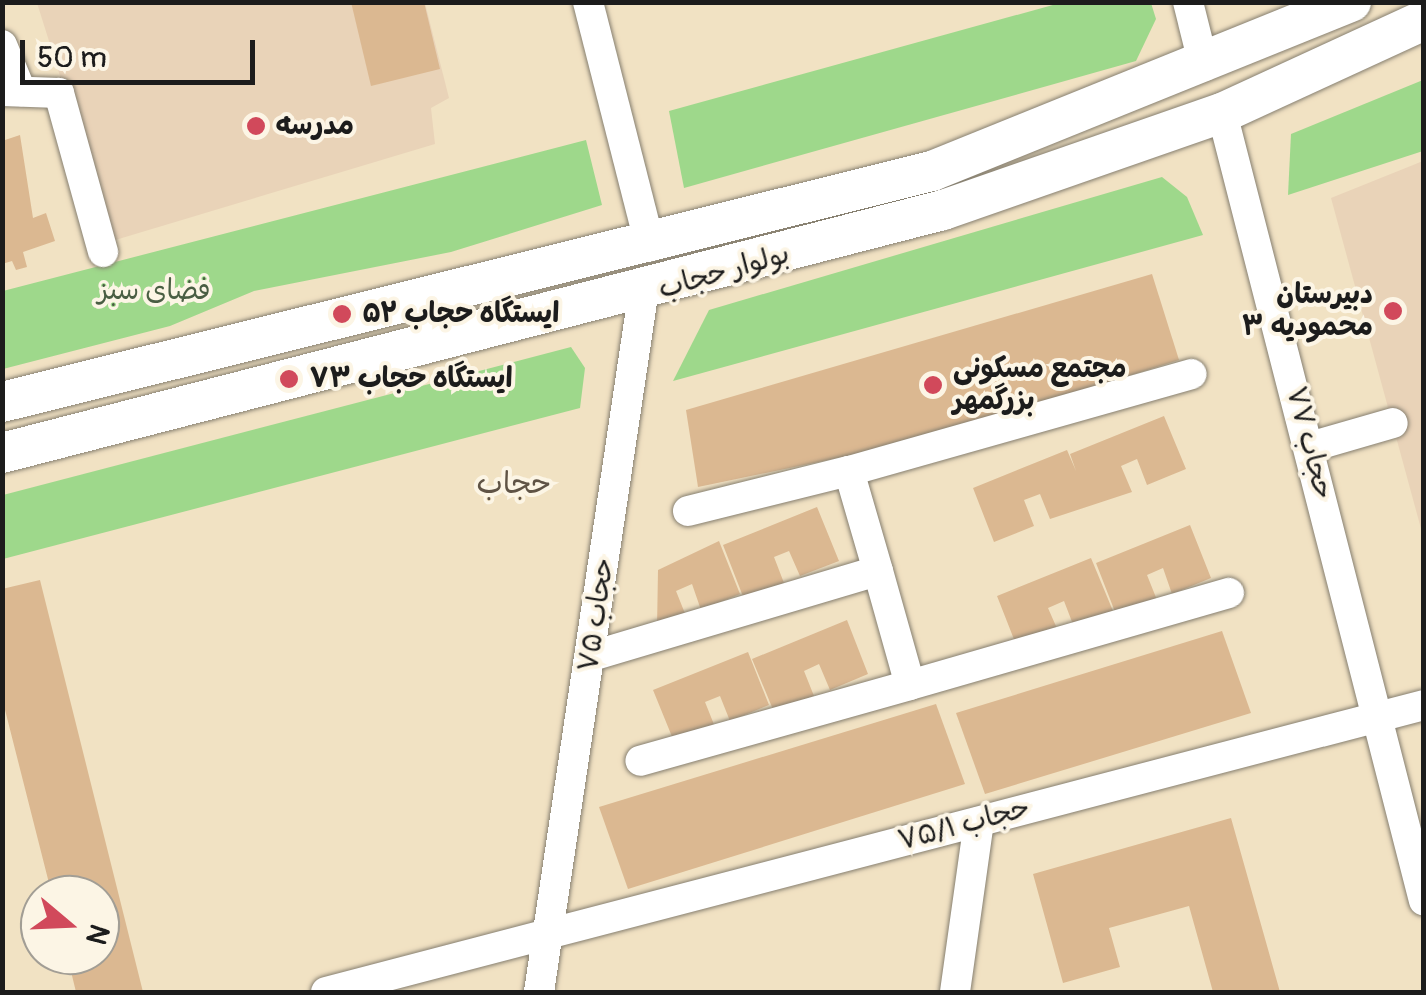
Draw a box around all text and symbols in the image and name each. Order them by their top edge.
scale bar [25,20,260,82]
text: 50 m [37,39,107,76]
place label: مدرسه [276,109,354,143]
marker: مدرسه [245,115,267,137]
street label: بولوار حجاب [655,237,793,307]
park label: فضای سبز [97,274,211,308]
place label: دبیرستان محمودیه ۳ [1242,278,1373,344]
place label: ایستگاه حجاب ۵۲ [362,297,559,331]
marker: دبیرستان محمودیه ۳ [1382,300,1404,322]
marker: ایستگاه حجاب ۵۲ [331,303,353,325]
place label: مجتمع مسکونی بزرگمهر [953,352,1127,418]
place label: ایستگاه حجاب ۷۳ [309,362,513,396]
marker: ایستگاه حجاب ۷۳ [278,368,300,390]
marker: مجتمع مسکونی بزرگمهر [922,374,944,396]
street label: حجاب ۷۷ [1278,383,1340,503]
district label: حجاب [477,466,551,502]
street label: حجاب ۷۵ [572,556,622,674]
street label: حجاب ۷۵/۱ [894,791,1034,859]
north arrow [20,875,120,975]
text: N [77,920,117,949]

